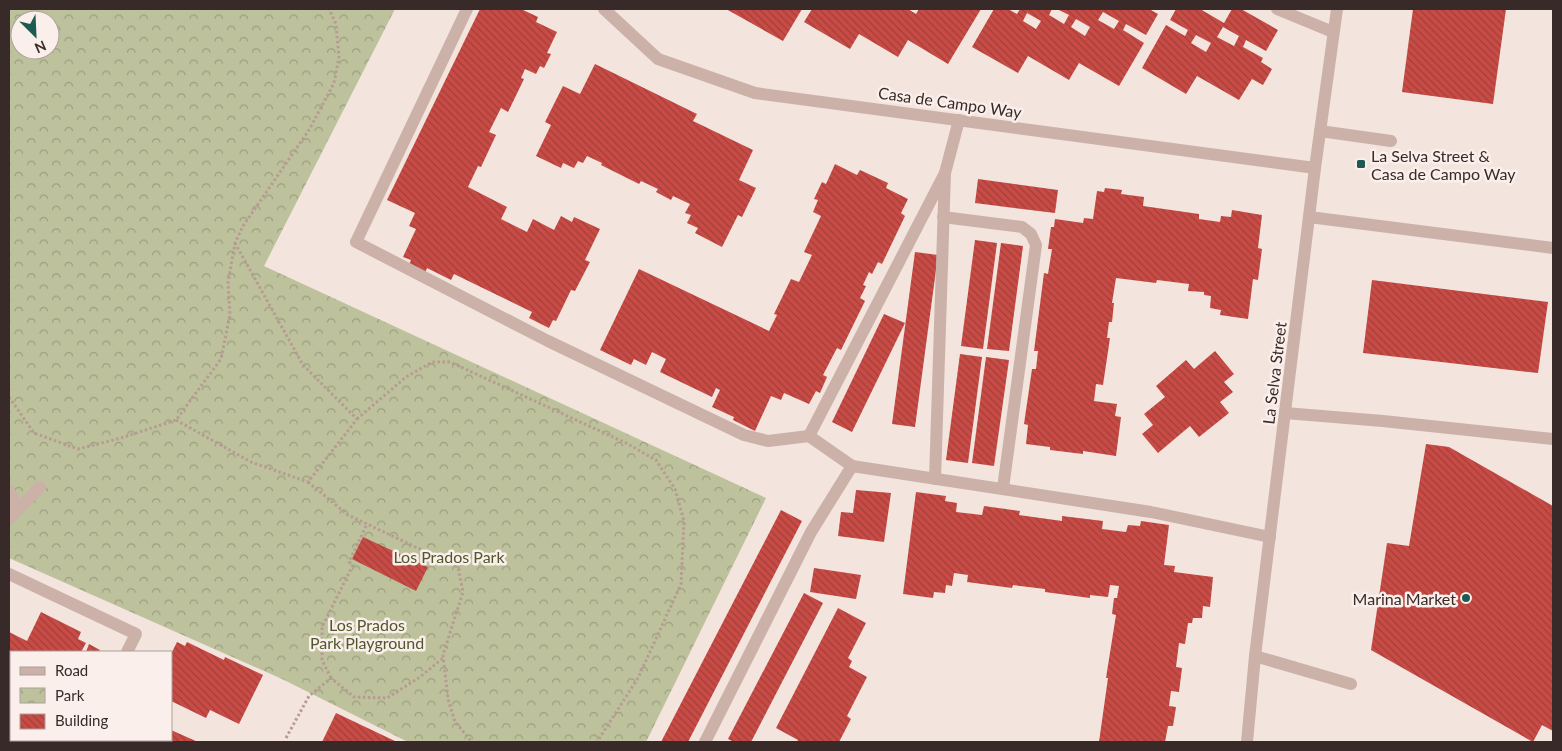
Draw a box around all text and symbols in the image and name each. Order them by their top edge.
north arrow [10,10,60,60]
text: N [32,37,49,57]
street label: Casa de Campo Way [877,83,1024,122]
place label: La Selva Street & Casa de Campo Way [1371,146,1516,183]
marker: La Selva Street & Casa de Campo Way [1355,158,1367,170]
street label: La Selva Street [1258,320,1290,425]
park label: Los Prados Park [393,547,505,566]
place label: Marina Market [1353,589,1456,608]
marker: Marina Market [1460,592,1472,604]
park label: Los Prados Park Playground [310,615,424,652]
legend [10,651,172,741]
text: Road [55,661,88,679]
text: Park [55,686,85,704]
text: Building [55,711,108,729]

